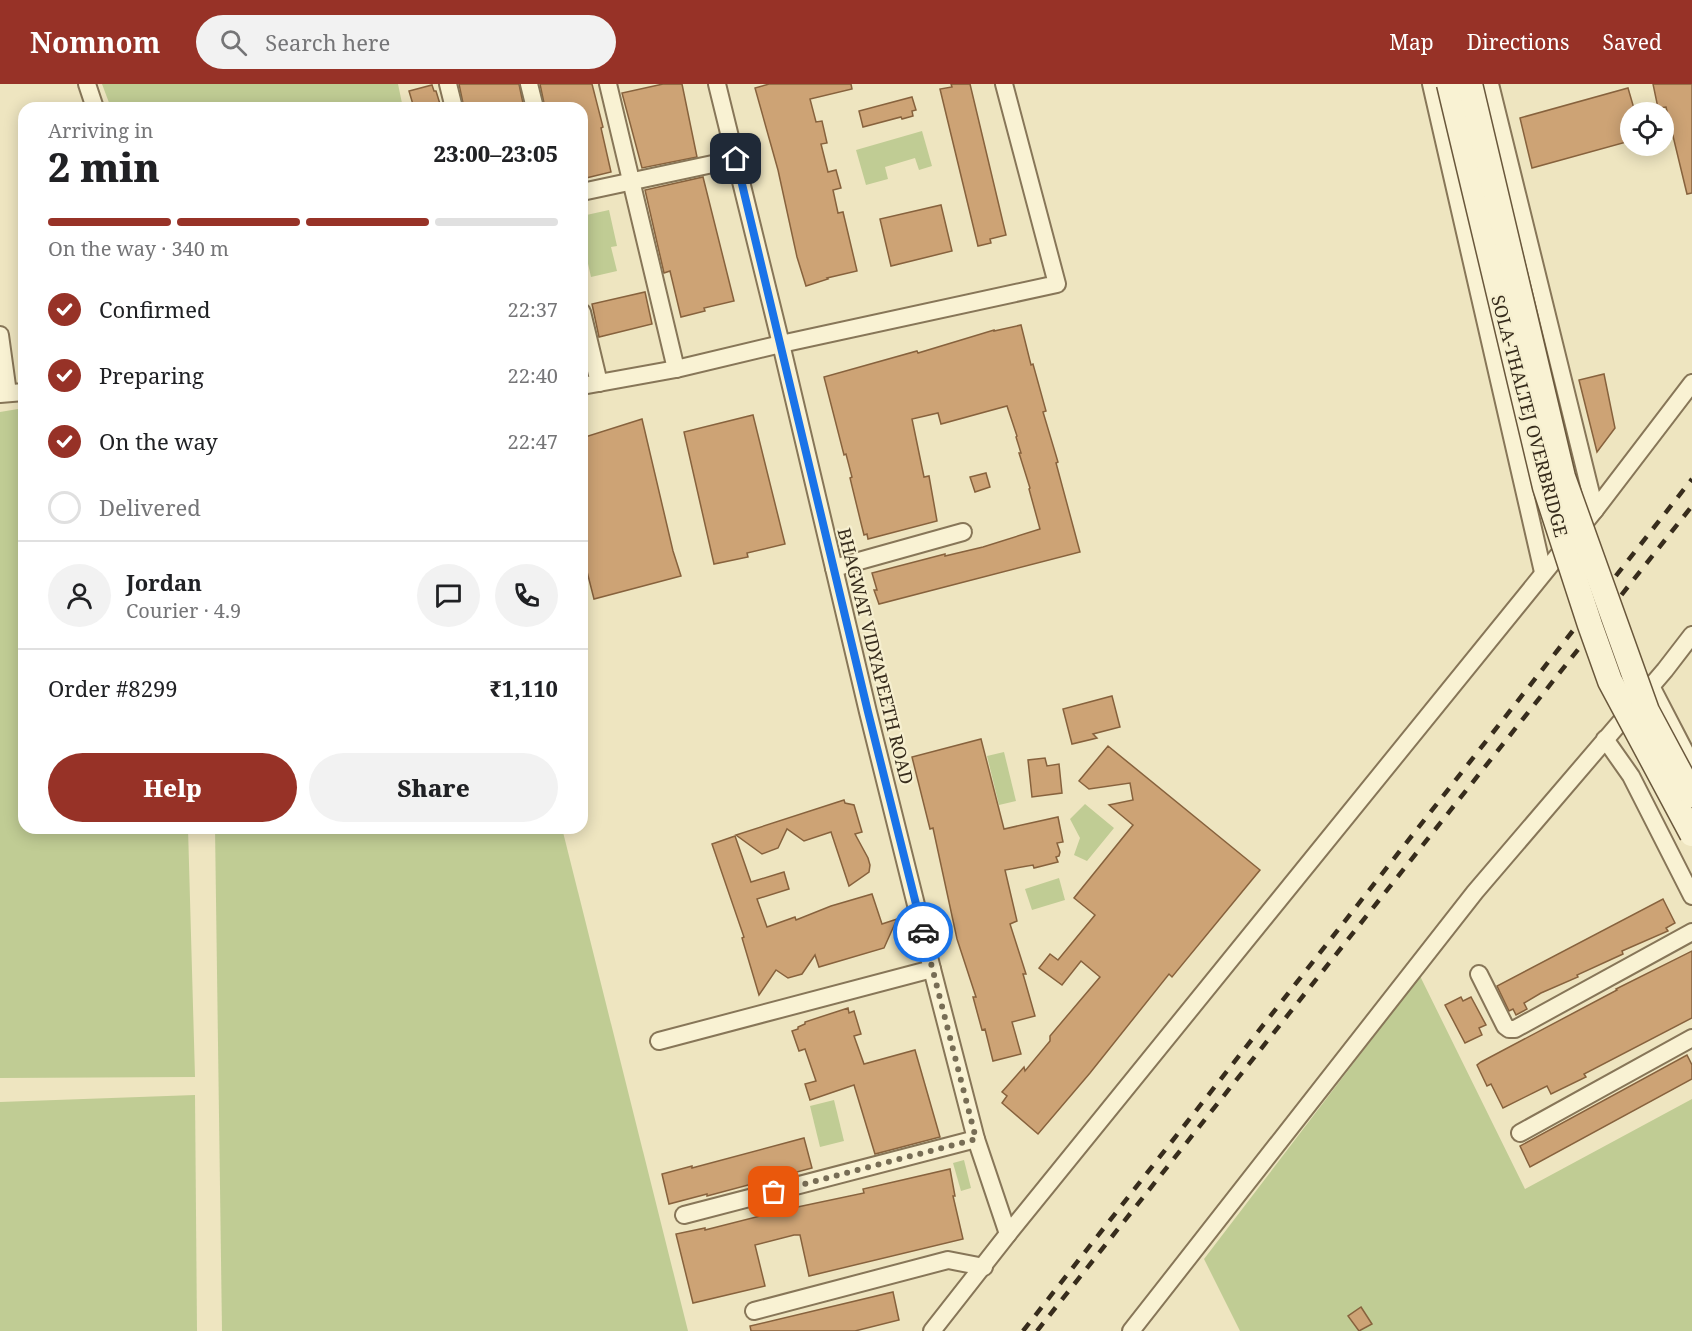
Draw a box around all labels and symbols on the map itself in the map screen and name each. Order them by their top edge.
pin [710,133,761,184]
street label: SOLA-THALTEJ OVERBRIDGE [1486,292,1574,540]
street label: BHAGWAT VIDYAPEETH ROAD [833,525,919,787]
courier [893,902,953,962]
pin [748,1166,799,1217]

